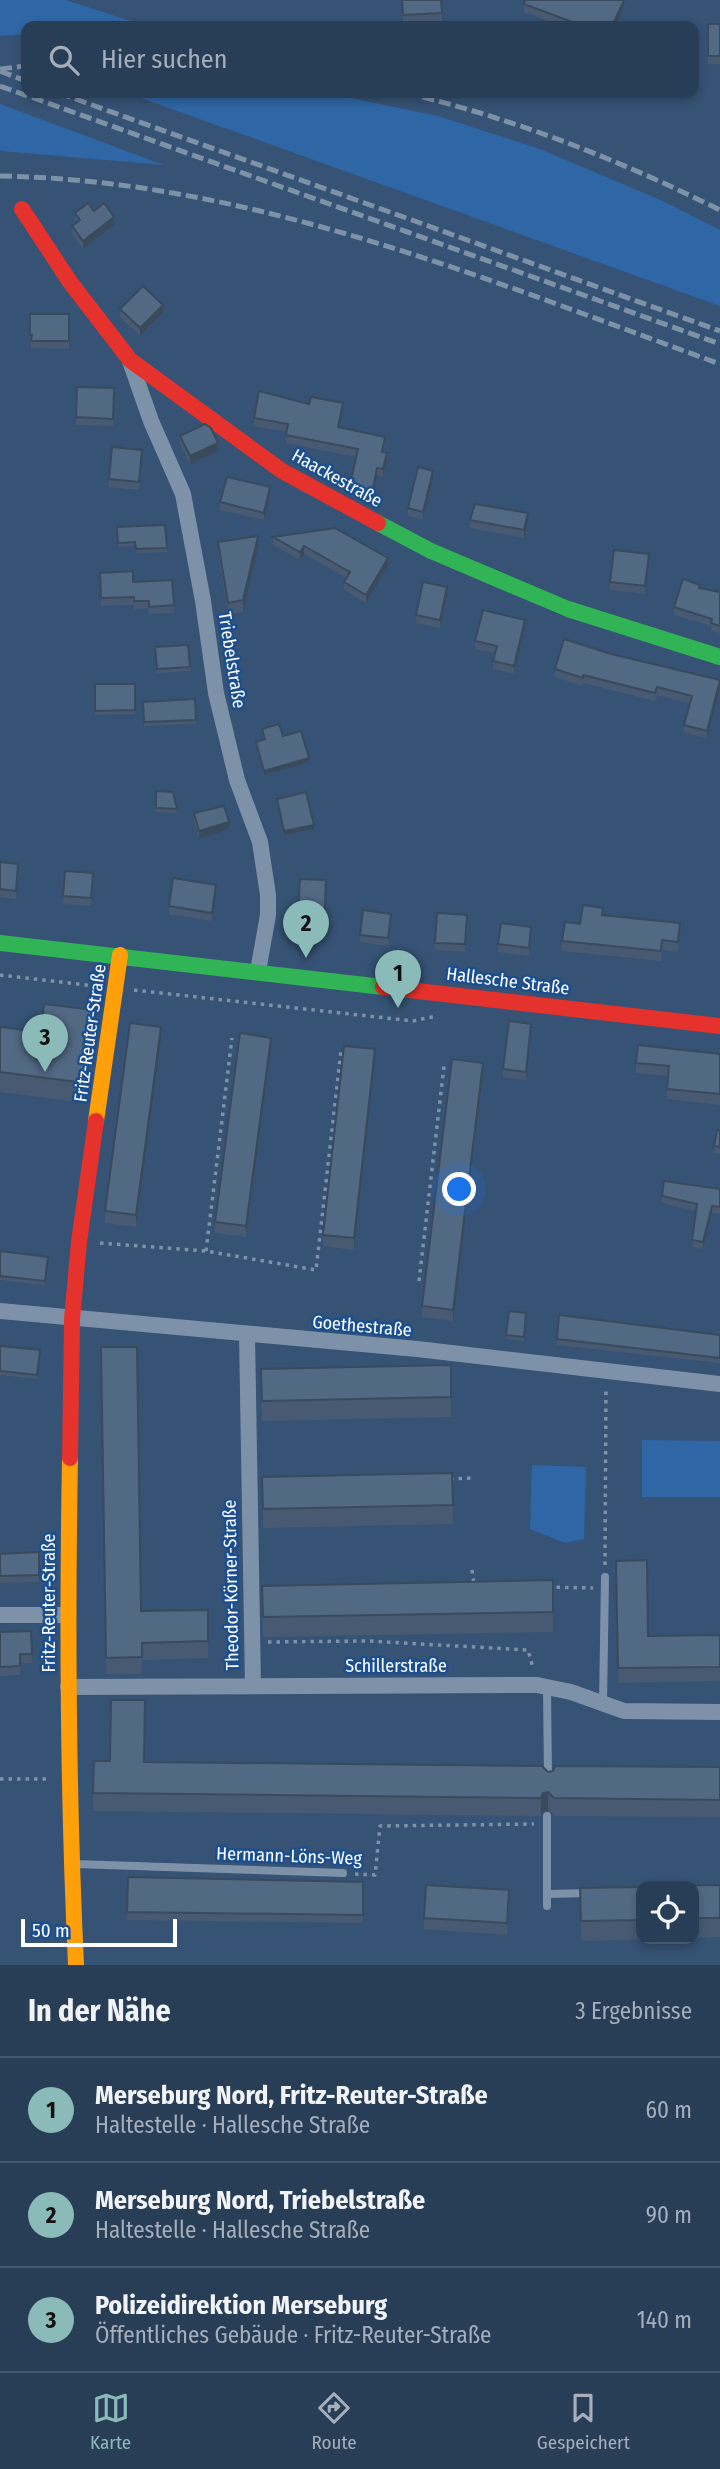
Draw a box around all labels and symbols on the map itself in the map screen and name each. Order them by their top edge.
street label: Haackestraße [288,444,386,512]
street label: Triebelstraße [214,610,250,710]
pin: 2 [283,900,329,958]
pin: 1 [375,950,421,1008]
street label: Fritz-Reuter-Straße [69,963,111,1103]
street label: Hallesche Straße [445,963,571,999]
pin: 3 [22,1014,68,1072]
your location [442,1172,476,1206]
street label: Goethestraße [311,1311,413,1341]
street label: Theodor-Körner-Straße [219,1499,243,1670]
street label: Fritz-Reuter-Straße [38,1533,60,1672]
street label: Schillerstraße [345,1655,447,1677]
street label: Hermann-Löns-Weg [216,1842,363,1870]
scale bar [21,1916,177,1948]

